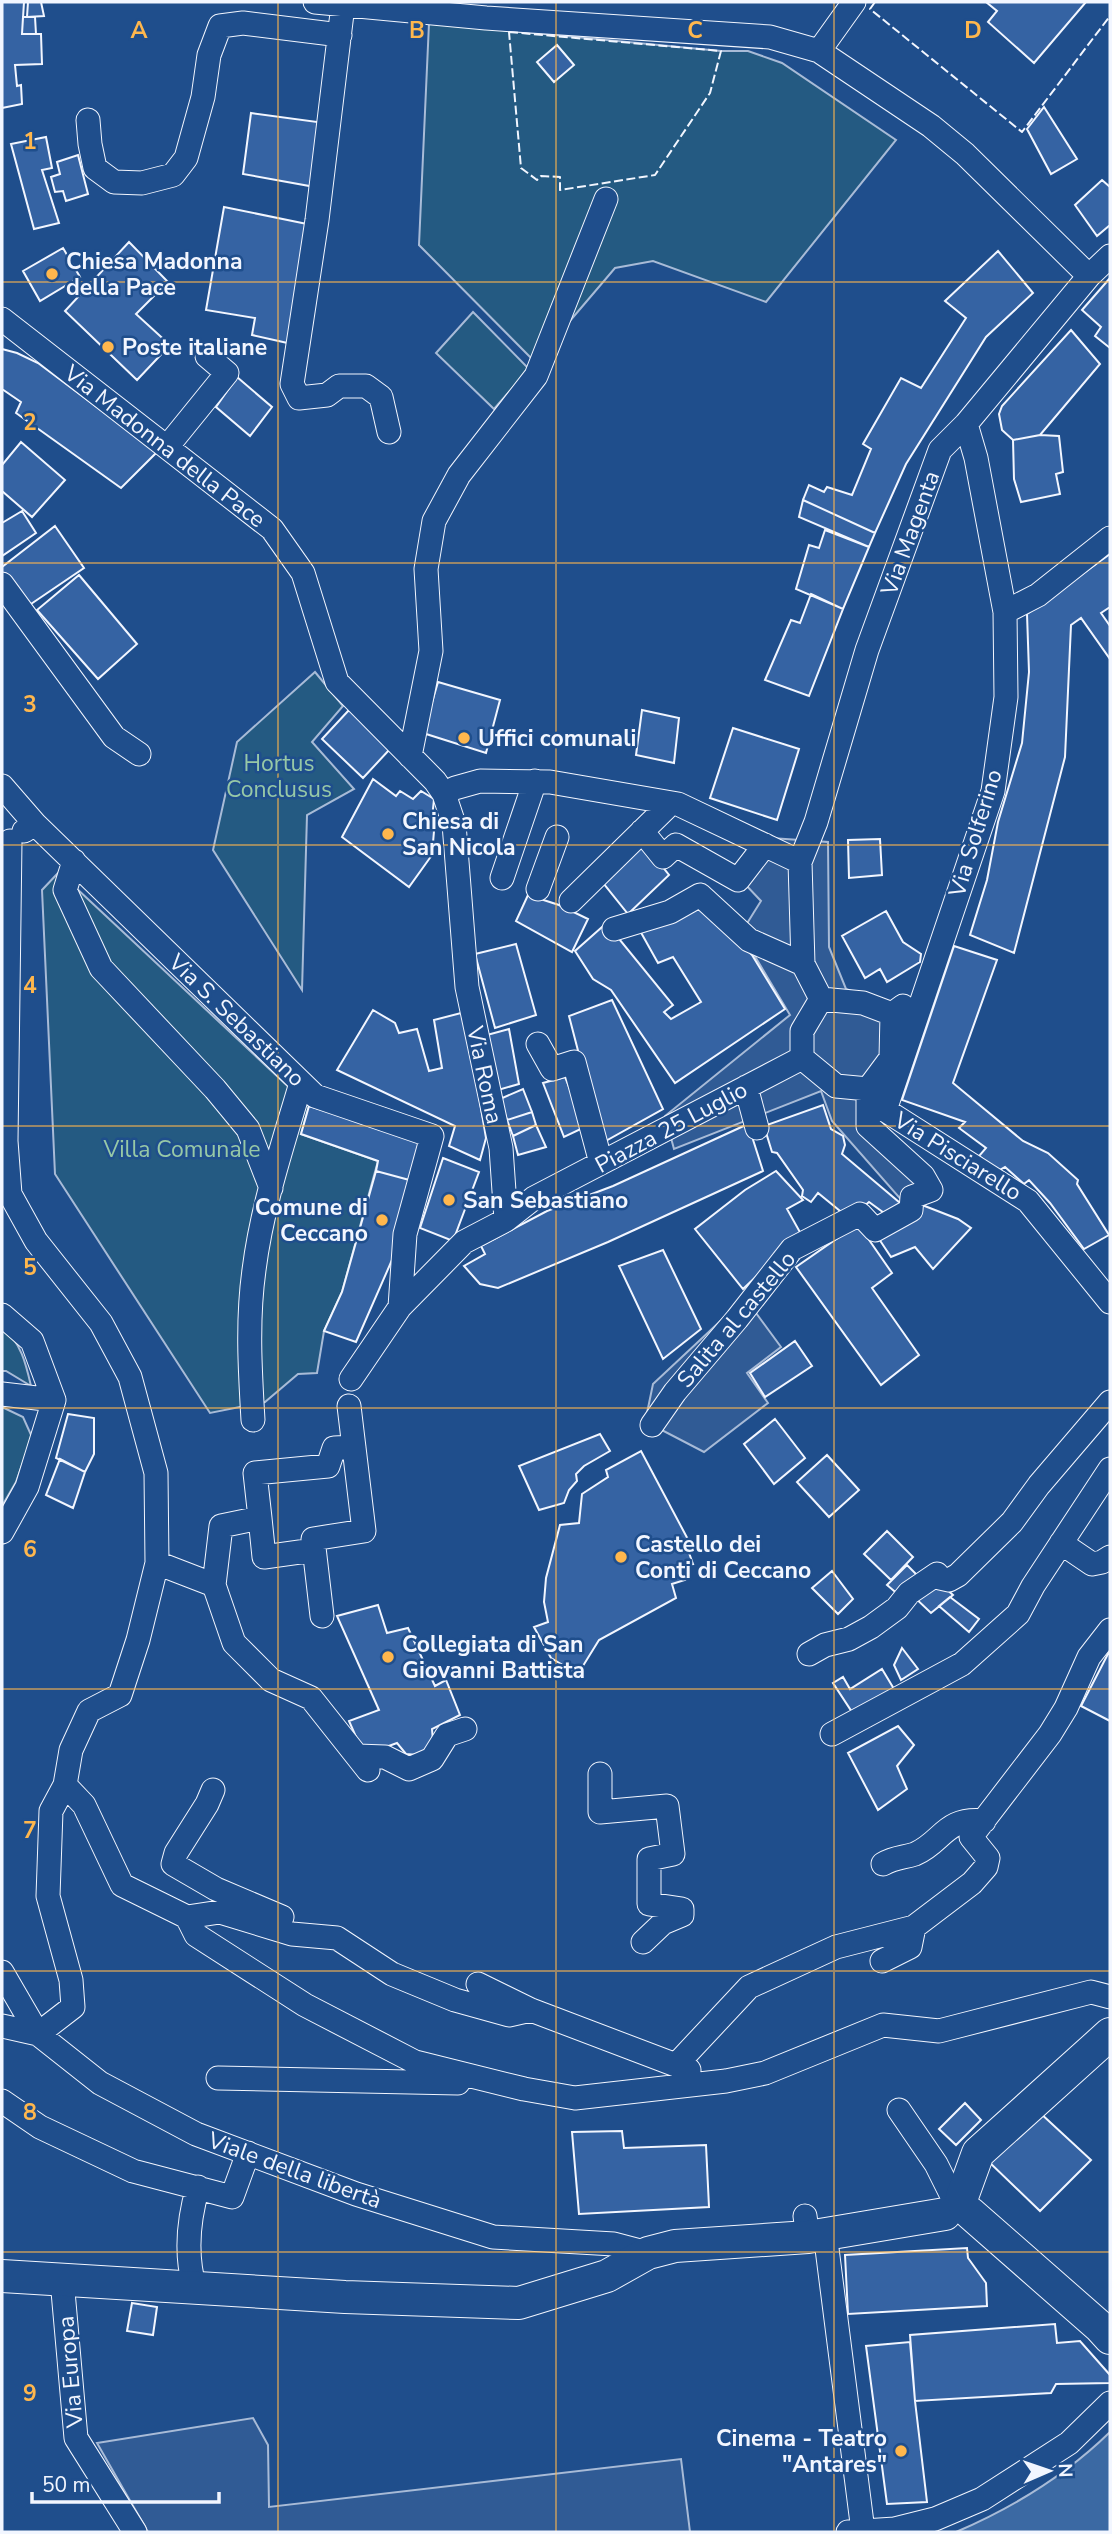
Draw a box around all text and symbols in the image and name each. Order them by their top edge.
text: A [130,15,148,46]
text: B [409,15,425,46]
text: C [687,15,703,46]
text: D [964,15,982,46]
text: 1 [23,126,37,157]
place label: Chiesa Madonna della Pace [66,246,243,303]
marker: Chiesa Madonna della Pace [44,266,60,282]
place label: Poste italiane [122,332,267,363]
marker: Poste italiane [100,339,116,355]
street label: Via Madonna della Pace [57,357,272,535]
text: 2 [23,407,37,438]
street label: Via Magenta [873,467,947,601]
text: 3 [23,689,37,720]
place label: Uffici comunali [478,723,636,754]
marker: Uffici comunali [456,730,472,746]
park label: Hortus Conclusus [226,748,332,805]
street label: Via Solferino [941,766,1010,902]
place label: Chiesa di San Nicola [402,806,516,863]
marker: Chiesa di San Nicola [380,826,396,842]
street label: Via S. Sebastiano [161,946,312,1094]
text: 4 [23,970,37,1001]
street label: Via Roma [459,1022,510,1127]
street label: Piazza 25 Luglio [590,1074,753,1181]
street label: Via Pisciarello [887,1104,1027,1208]
park label: Villa Comunale [102,1134,261,1165]
place label: San Sebastiano [463,1185,628,1216]
place label: Comune di Ceccano [255,1192,368,1249]
marker: San Sebastiano [441,1192,457,1208]
marker: Comune di Ceccano [374,1212,390,1228]
street label: Salita al castello [670,1244,803,1394]
text: 5 [23,1252,37,1283]
place label: Castello dei Conti di Ceccano [635,1529,811,1586]
text: 6 [23,1534,37,1565]
marker: Castello dei Conti di Ceccano [613,1549,629,1565]
place label: Collegiata di San Giovanni Battista [402,1629,585,1686]
marker: Collegiata di San Giovanni Battista [380,1649,396,1665]
text: 7 [23,1815,37,1846]
text: 8 [23,2097,37,2128]
street label: Viale della libertà [203,2124,386,2216]
street label: Via Europa [50,2315,91,2430]
text: 9 [23,2378,37,2409]
place label: Cinema - Teatro "Antares" [716,2423,887,2480]
north arrow [1014,2436,1084,2506]
marker: Cinema - Teatro "Antares" [893,2443,909,2459]
scale bar [32,2460,219,2504]
text: N [1052,2463,1078,2478]
text: 50 m [42,2471,91,2499]

